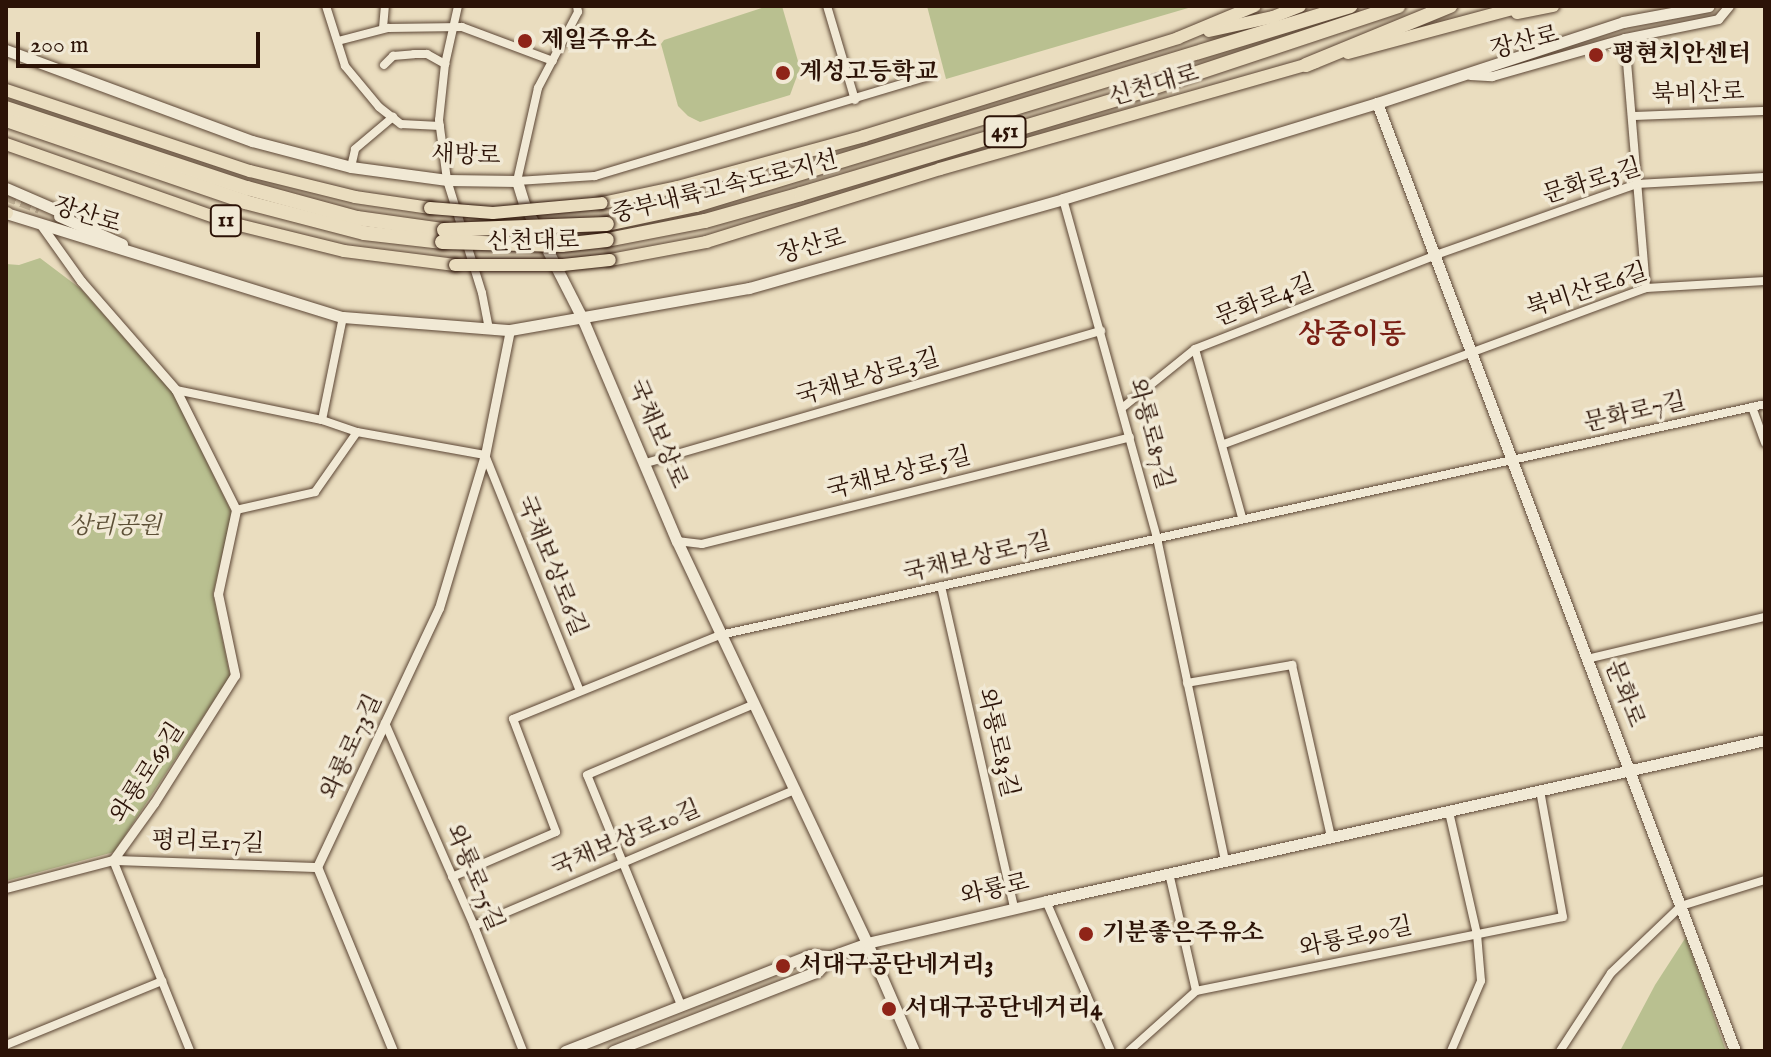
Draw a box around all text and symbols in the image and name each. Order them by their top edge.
scale bar [20,16,264,66]
street label: 장산로 [1488,21,1562,65]
place label: 제일주유소 [541,27,657,55]
text: 200 m [30,30,89,61]
marker: 제일주유소 [516,32,534,50]
place label: 평현치안센터 [1612,41,1751,69]
marker: 평현치안센터 [1587,46,1605,64]
place label: 계성고등학교 [799,59,938,87]
street label: 신천대로 [1105,59,1203,113]
marker: 계성고등학교 [774,64,792,82]
street label: 북비산로 [1651,78,1745,110]
road number: 451 [983,114,1027,150]
street label: 새방로 [431,140,501,172]
street label: 중부내륙고속도로지선 [609,146,841,230]
street label: 문화로3길 [1539,153,1645,211]
street label: 장산로 [50,192,124,240]
road number: 11 [208,203,244,239]
street label: 장산로 [775,224,849,270]
street label: 신천대로 [486,227,580,257]
street label: 북비산로6길 [1523,258,1651,324]
street label: 문화로4길 [1211,269,1319,333]
district label: 상중이동 [1298,319,1406,353]
street label: 국채보상로3길 [793,344,943,412]
street label: 국채보상로 [621,375,693,493]
street label: 와룡로87길 [1121,376,1179,492]
street label: 문화로7길 [1581,387,1689,439]
street label: 국채보상로5길 [824,442,974,506]
street label: 국채보상로6길 [510,491,592,641]
park label: 상리공원 [69,513,161,541]
street label: 국채보상로7길 [901,527,1053,589]
street label: 문화로 [1598,656,1650,732]
street label: 와룡로83길 [970,686,1024,800]
street label: 와룡로73길 [315,690,389,804]
street label: 와룡로69길 [105,718,191,828]
street label: 국채보상로10길 [547,795,705,883]
street label: 와룡로75길 [439,821,509,935]
street label: 평리로17길 [151,827,265,859]
street label: 와룡로 [958,868,1032,912]
street label: 와룡로90길 [1297,912,1415,964]
place label: 기분좋은주유소 [1102,920,1264,948]
marker: 기분좋은주유소 [1077,925,1095,943]
place label: 서대구공단네거리3 [799,952,993,980]
marker: 서대구공단네거리3 [774,957,792,975]
place label: 서대구공단네거리4 [905,995,1102,1023]
marker: 서대구공단네거리4 [880,1000,898,1018]

